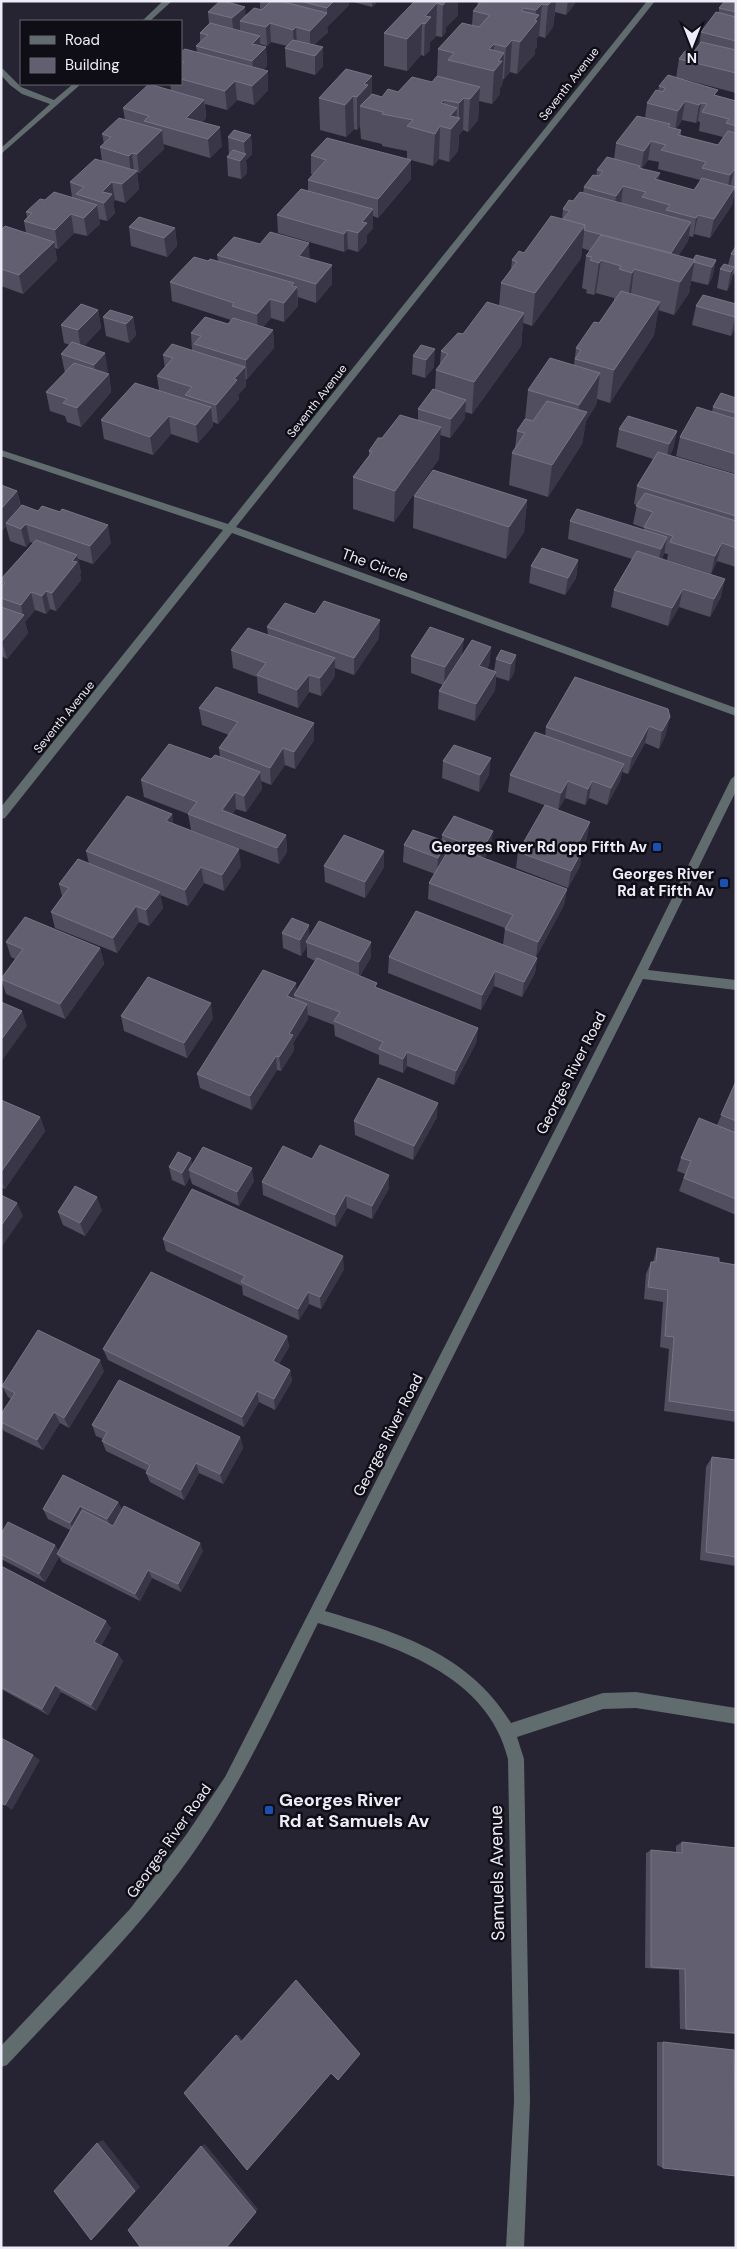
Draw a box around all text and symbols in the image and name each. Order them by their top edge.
legend [20,20,182,85]
north arrow [667,20,717,70]
text: Road [65,30,100,50]
street label: Seventh Avenue [535,44,603,124]
text: N [687,49,697,67]
text: Building [65,55,120,75]
street label: Seventh Avenue [283,361,351,441]
street label: The Circle [339,544,411,586]
street label: Seventh Avenue [30,677,98,757]
place label: Georges River Rd opp Fifth Av [431,837,648,857]
marker: Georges River Rd opp Fifth Av [651,841,663,853]
place label: Georges River Rd at Fifth Av [612,864,715,901]
marker: Georges River Rd at Fifth Av [718,877,730,889]
street label: Georges River Road [531,1008,611,1138]
street label: Georges River Road [348,1370,428,1500]
street label: Georges River Road [122,1780,216,1902]
place label: Georges River Rd at Samuels Av [279,1788,429,1833]
marker: Georges River Rd at Samuels Av [263,1804,275,1816]
street label: Samuels Avenue [484,1805,510,1941]

